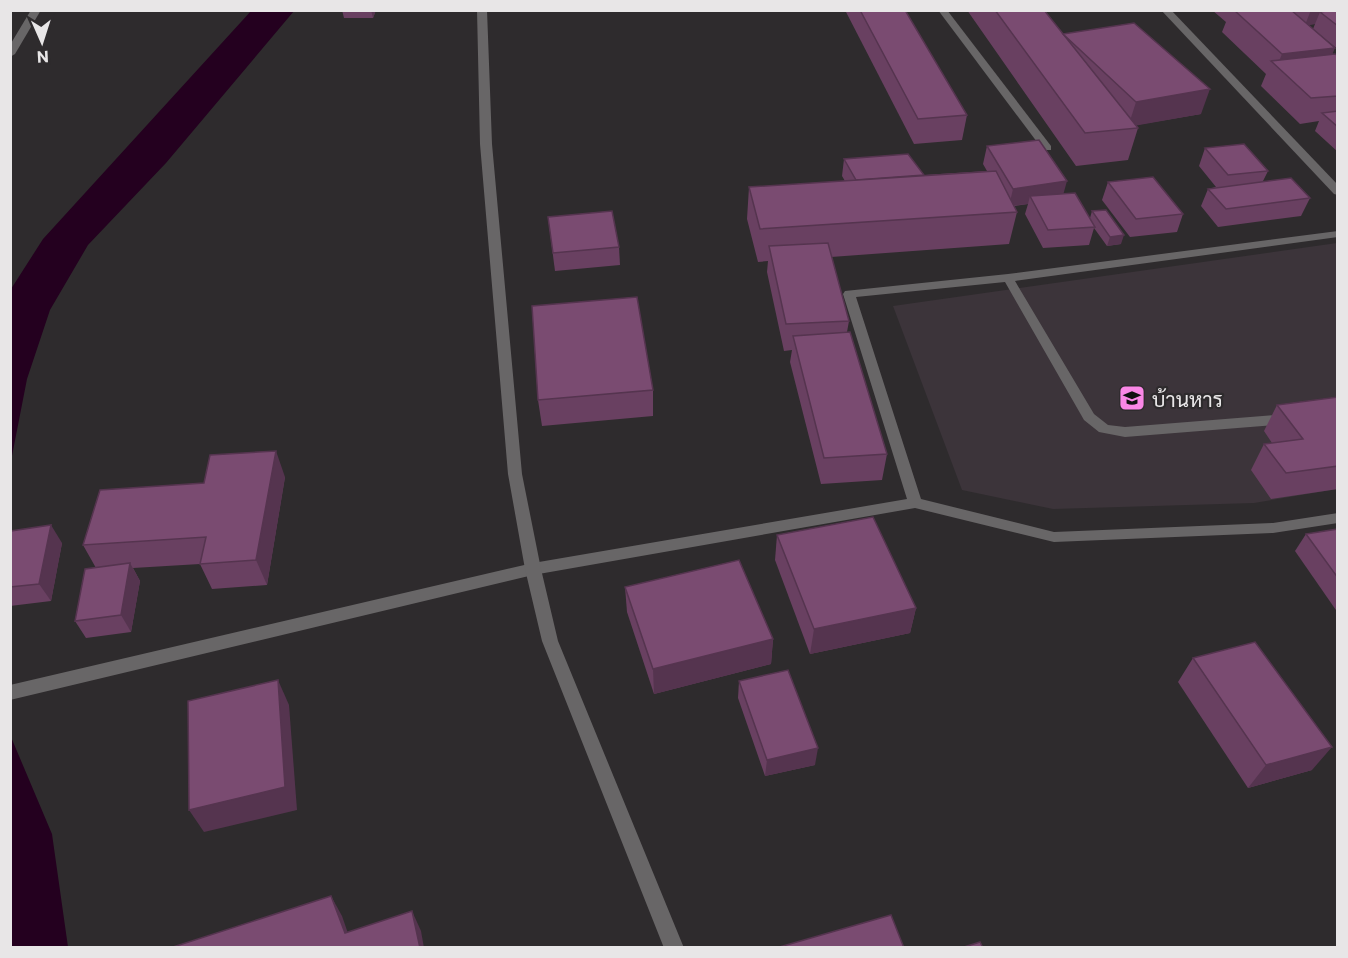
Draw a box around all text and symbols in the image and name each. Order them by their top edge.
north arrow [12,12,72,72]
text: N [36,48,49,67]
school or university icon: บ้านหาร [1117,383,1147,413]
place label: บ้านหาร [1152,386,1223,411]

